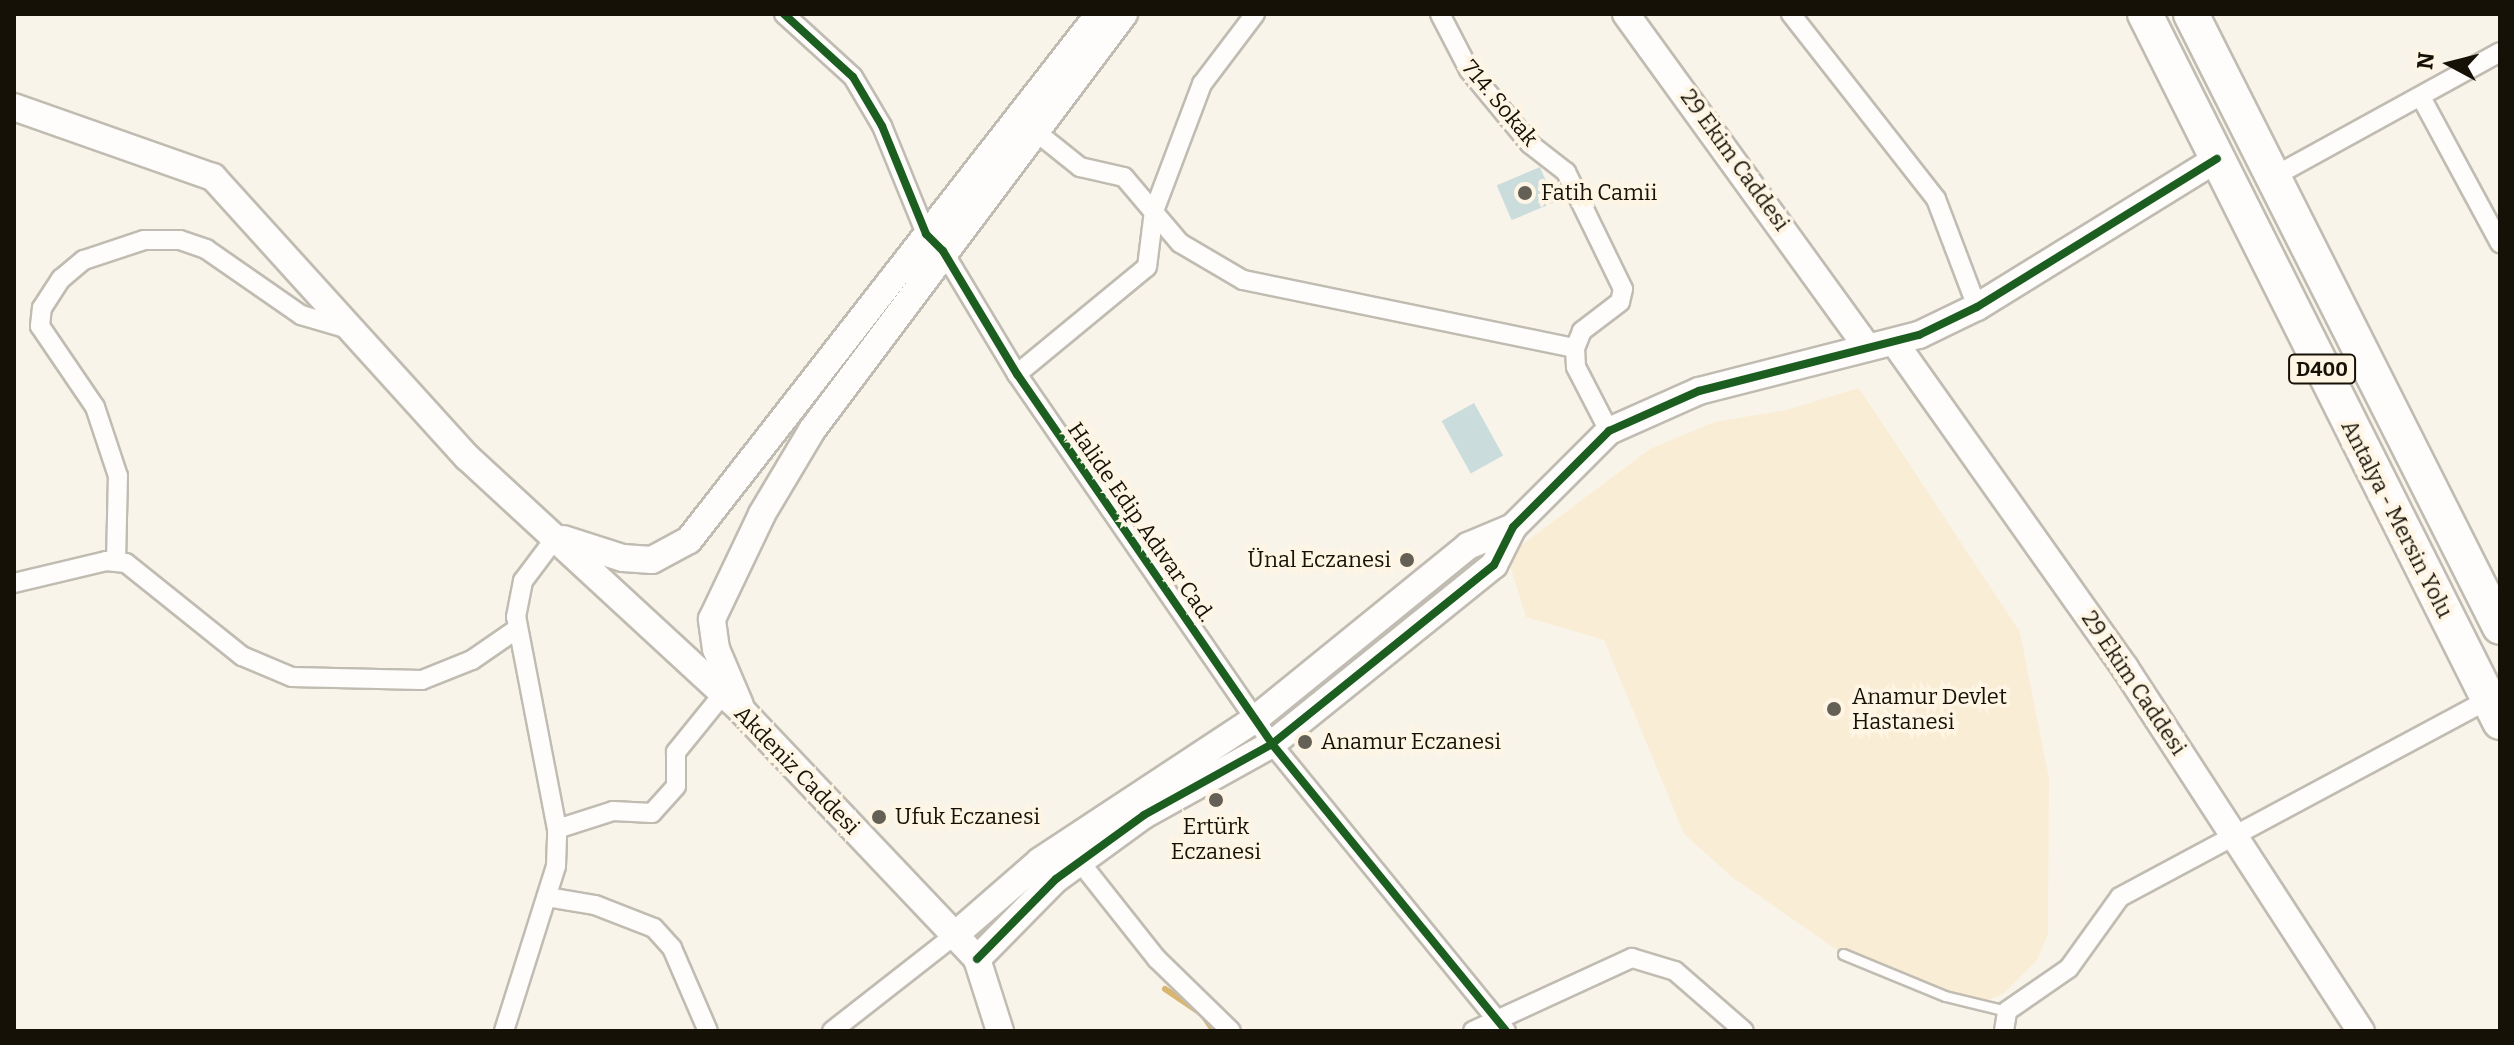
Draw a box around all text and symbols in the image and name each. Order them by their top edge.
north arrow [2410,24,2490,104]
text: N [2411,51,2440,71]
street label: 714. Sokak [1456,55,1544,151]
street label: 29 Ekim Caddesi [1675,84,1795,236]
place label: Fatih Camii [1541,180,1657,206]
marker: Fatih Camii [1516,184,1534,202]
road number: D400 [2288,353,2356,385]
street label: Antalya - Mersin Yolu [2336,416,2458,622]
street label: Halide Edip Adıvar Cad. [1062,417,1220,627]
place label: Ünal Eczanesi [1248,547,1391,573]
marker: Ünal Eczanesi [1398,551,1416,569]
street label: 29 Ekim Caddesi [2076,606,2192,760]
place label: Anamur Devlet Hastanesi [1852,683,2007,734]
marker: Anamur Devlet Hastanesi [1823,698,1845,720]
street label: Akdeniz Caddesi [729,700,865,840]
place label: Anamur Eczanesi [1321,729,1501,755]
marker: Anamur Eczanesi [1296,733,1314,751]
marker: Ertürk Eczanesi [1207,791,1225,809]
place label: Ufuk Eczanesi [895,804,1040,830]
marker: Ufuk Eczanesi [870,808,888,826]
place label: Ertürk Eczanesi [1171,813,1261,864]

